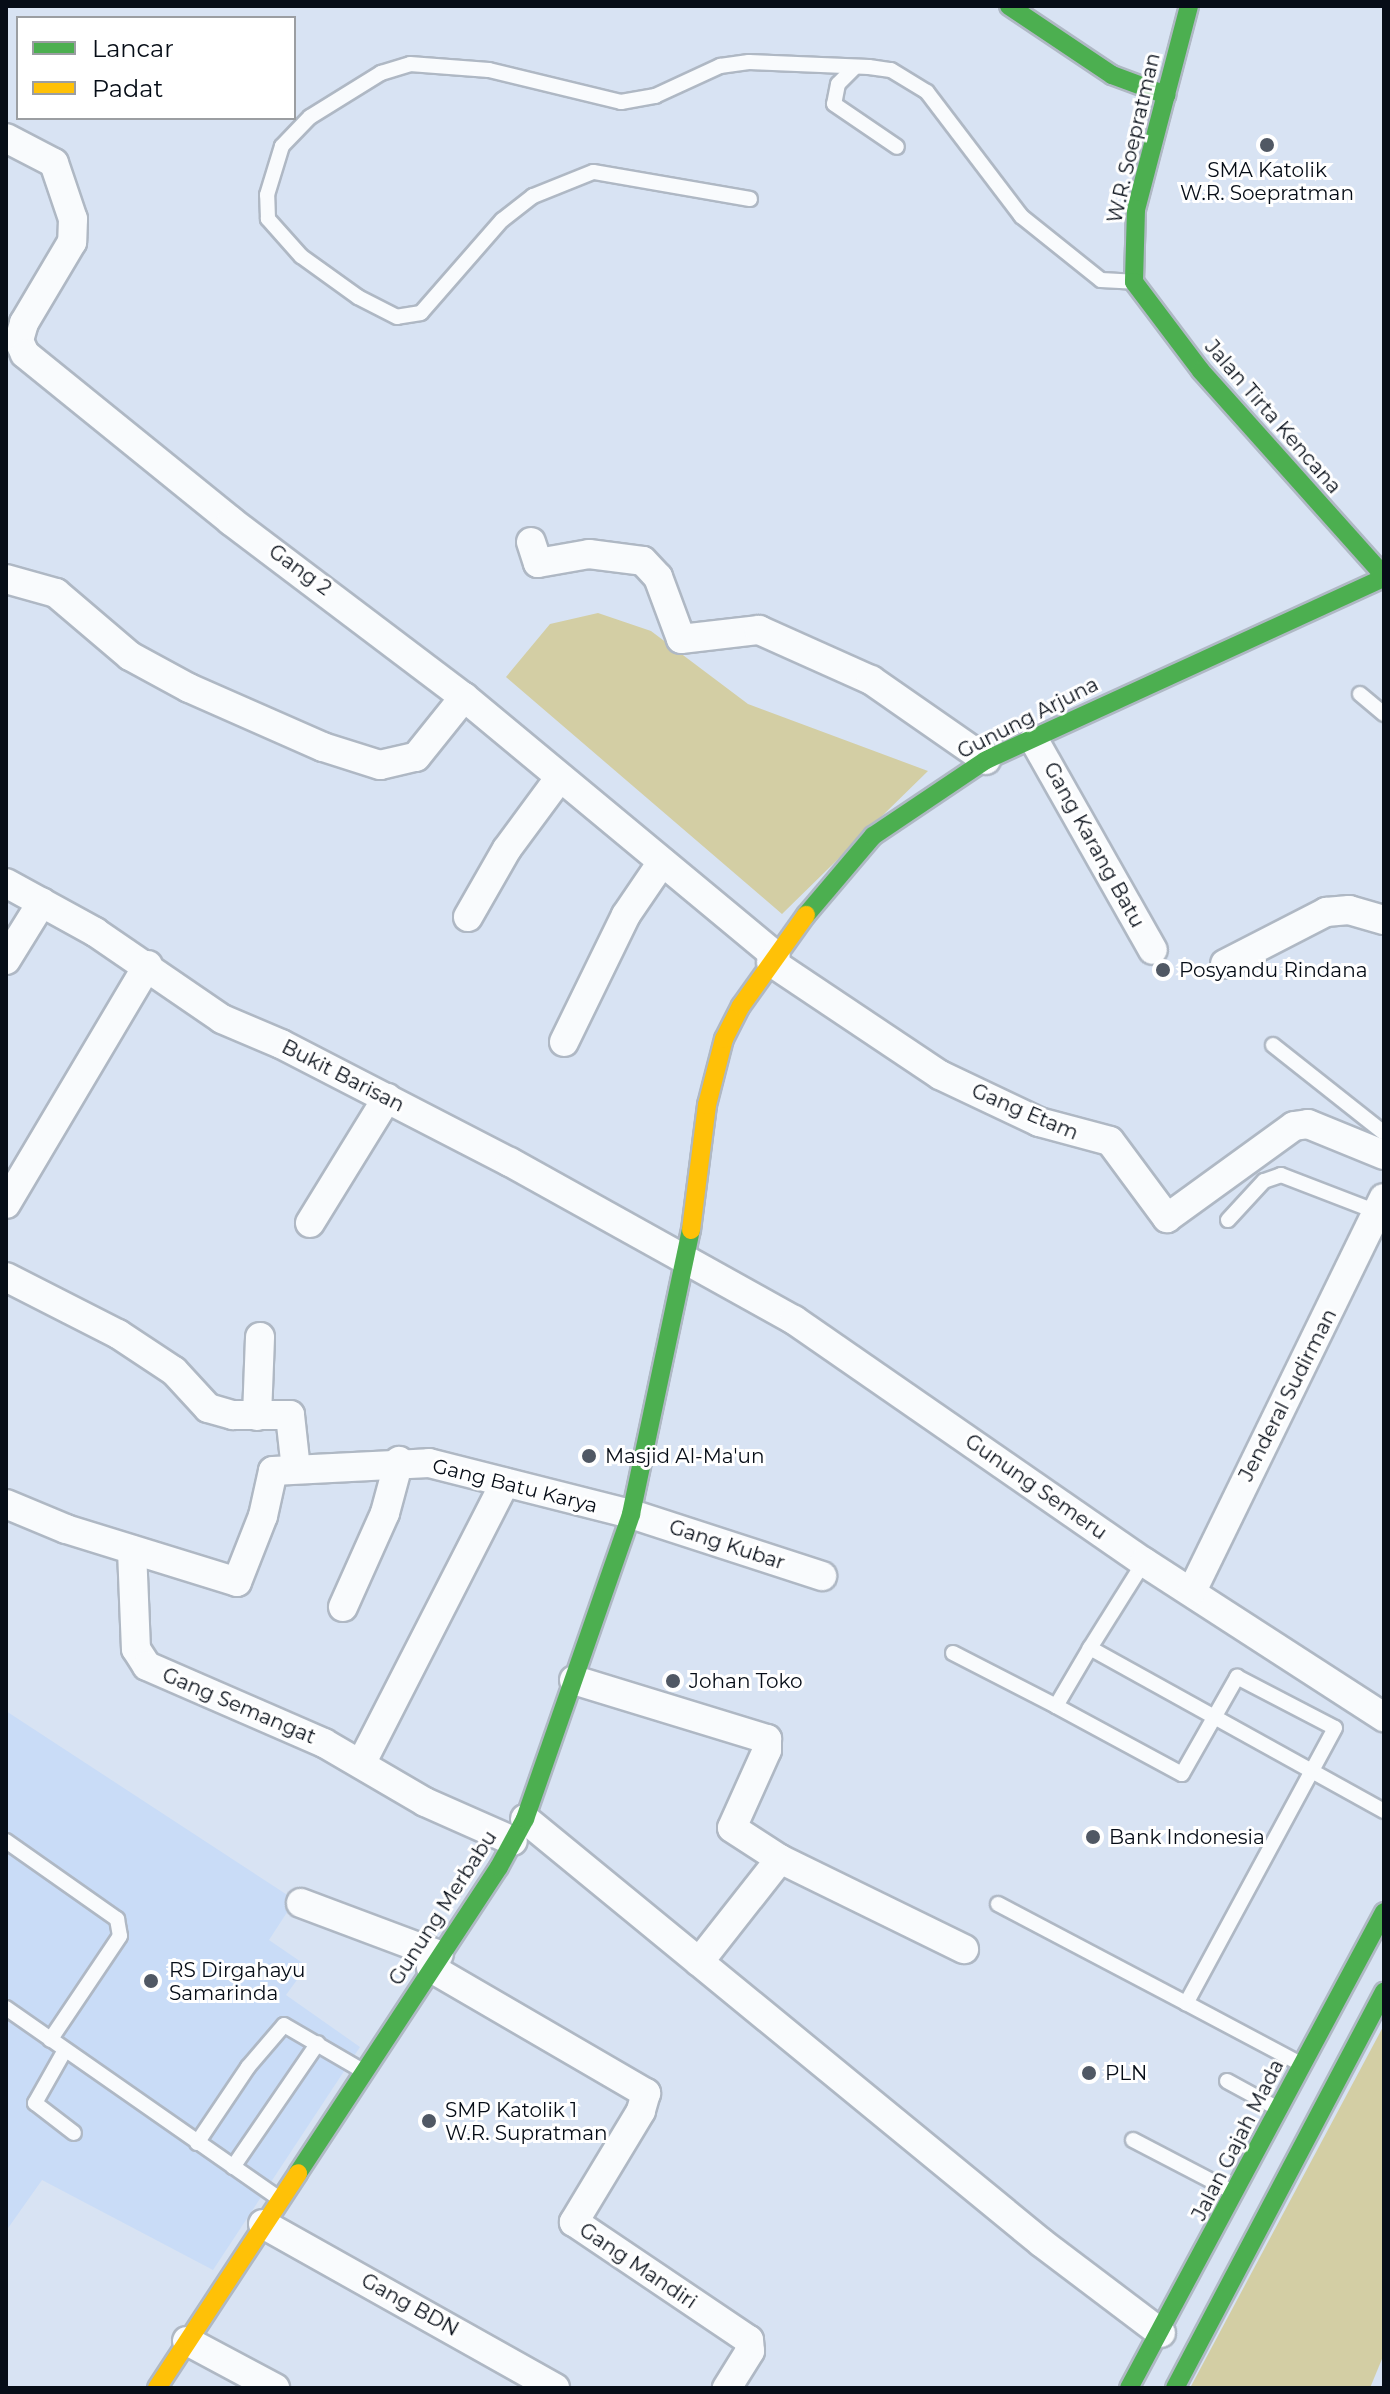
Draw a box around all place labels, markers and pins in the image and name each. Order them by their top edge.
marker: SMA Katolik W.R. Soepratman [1258,136,1276,154]
place label: SMA Katolik W.R. Soepratman [1180,158,1354,205]
place label: Posyandu Rindana [1179,958,1367,982]
marker: Posyandu Rindana [1154,961,1172,979]
place label: Masjid Al-Ma'un [605,1444,765,1468]
marker: Masjid Al-Ma'un [580,1447,598,1465]
place label: Johan Toko [689,1669,803,1693]
marker: Johan Toko [664,1672,682,1690]
place label: Bank Indonesia [1109,1825,1265,1849]
marker: Bank Indonesia [1084,1828,1102,1846]
place label: RS Dirgahayu Samarinda [169,1958,305,2005]
marker: RS Dirgahayu Samarinda [140,1970,162,1992]
place label: PLN [1105,2061,1147,2085]
marker: PLN [1080,2064,1098,2082]
place label: SMP Katolik 1 W.R. Supratman [445,2098,608,2145]
marker: SMP Katolik 1 W.R. Supratman [420,2112,438,2130]

